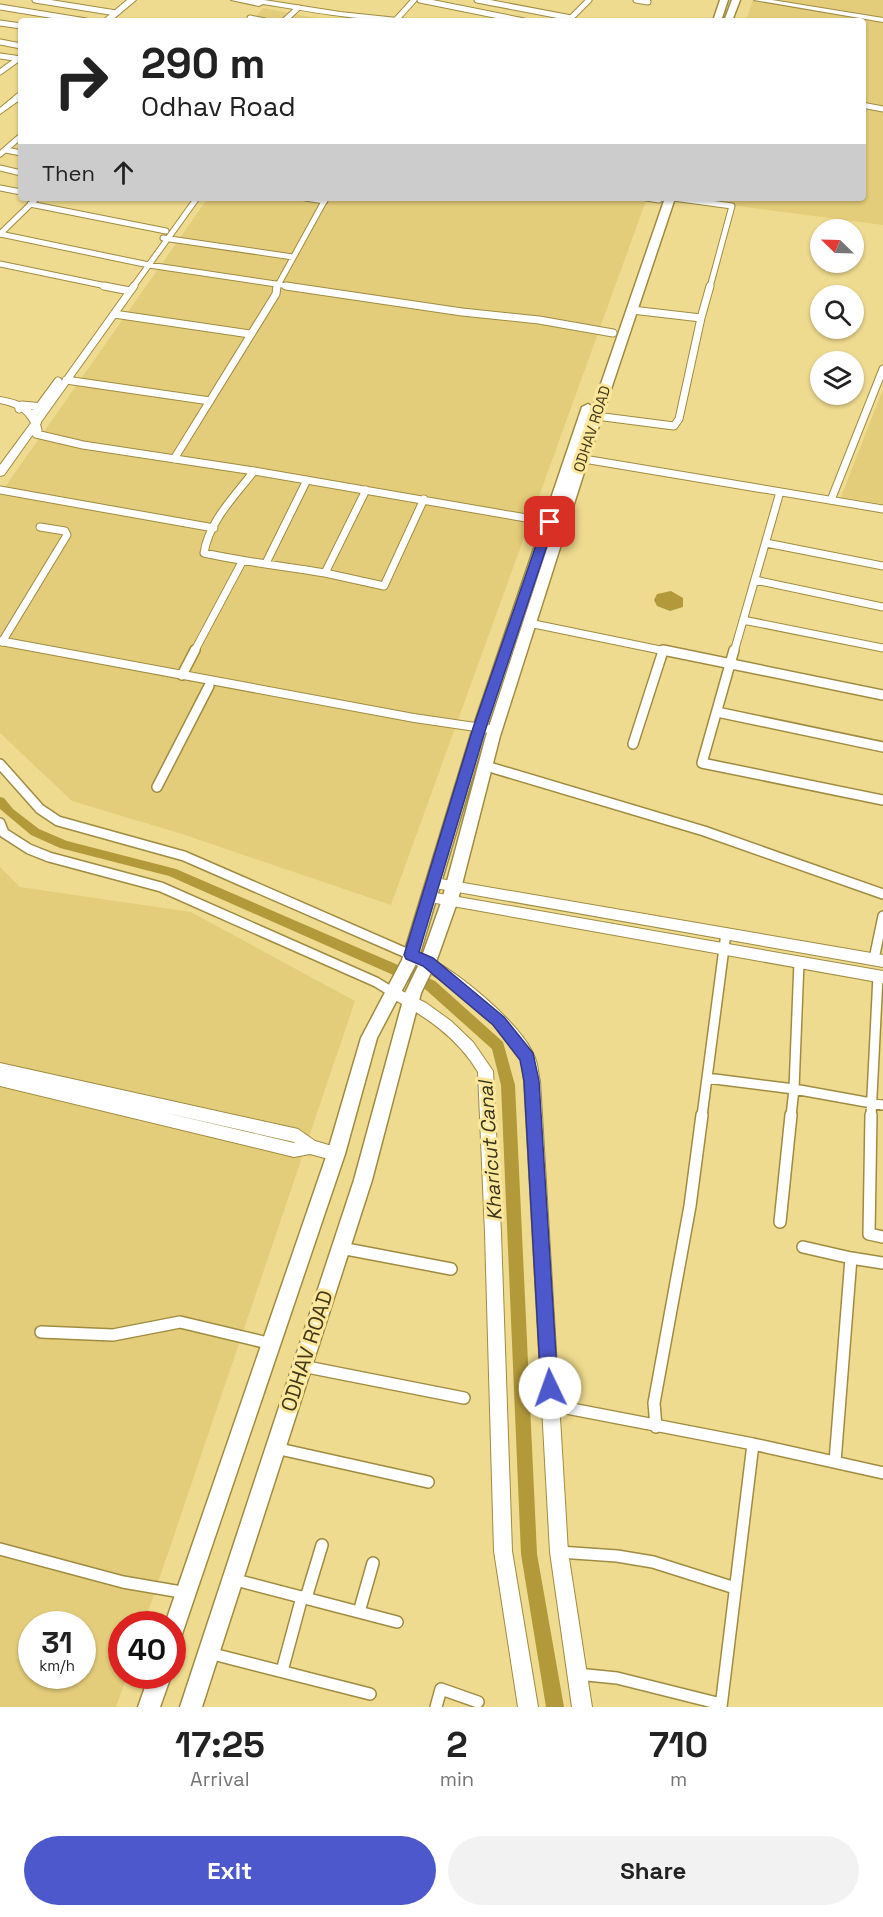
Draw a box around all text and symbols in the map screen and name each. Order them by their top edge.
text: 290 m [141,37,266,90]
icon: right [42,42,120,120]
text: Odhav Road [141,89,296,124]
icon: ahead [107,156,140,189]
text: Then [42,159,95,187]
north arrow [810,219,864,273]
map controls [810,219,864,405]
button: search [810,285,864,339]
button: layers [810,351,864,405]
street label: ODHAV ROAD [569,383,614,474]
pin [524,496,575,547]
icon: arrive [533,505,566,538]
water label: Kharicut Canal [472,1078,508,1222]
street label: ODHAV ROAD [274,1287,339,1415]
position arrow [518,1356,582,1420]
speed limit sign: 40 [108,1611,186,1689]
text: 31 [41,1623,73,1662]
text: km/h [39,1656,75,1675]
text: 17:25 [175,1722,265,1768]
text: 2 [446,1722,468,1768]
text: 710 [649,1722,708,1768]
text: Arrival [190,1766,250,1792]
text: min [440,1766,474,1792]
text: m [670,1766,687,1792]
button: Exit [24,1836,436,1905]
button: Share [448,1836,859,1905]

